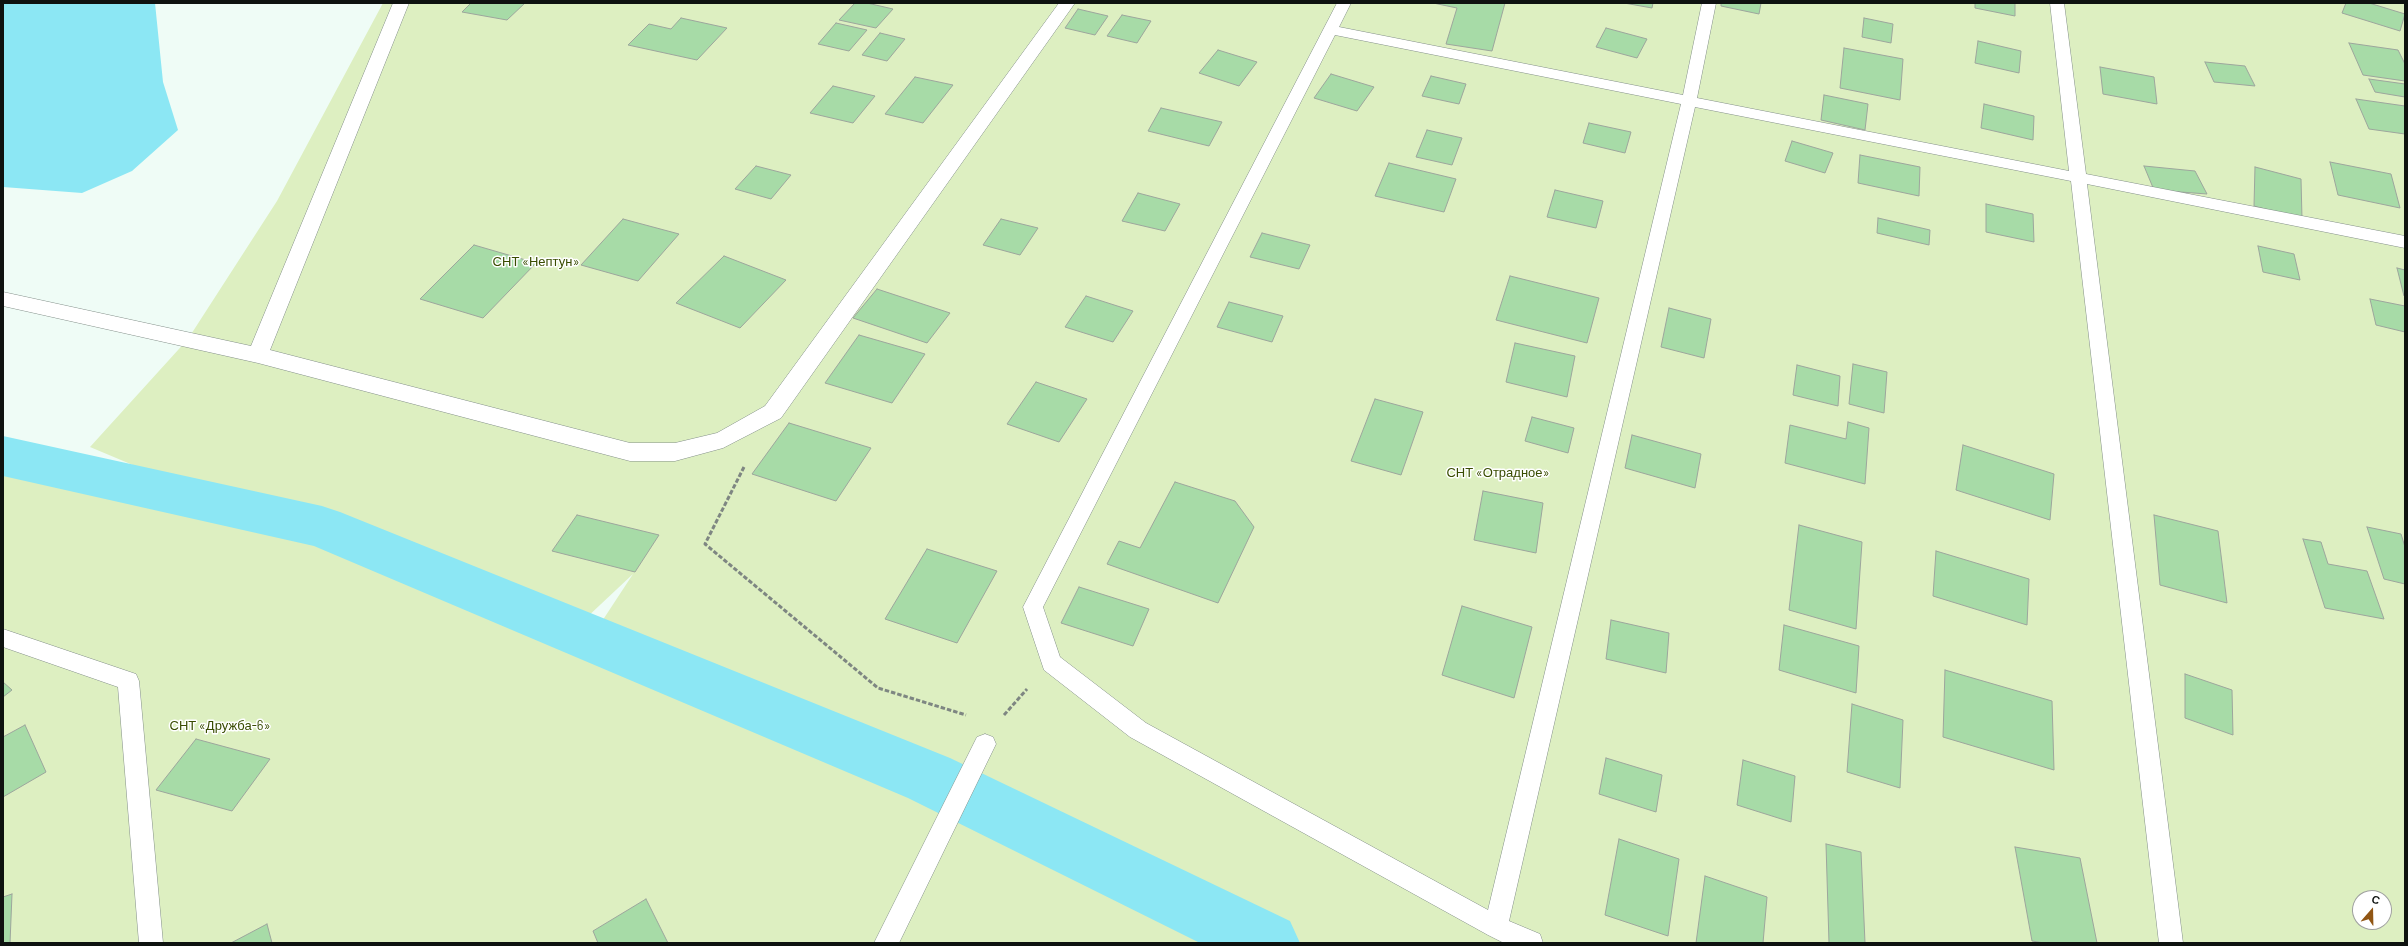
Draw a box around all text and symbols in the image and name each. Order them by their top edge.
park label: СНТ «Нептун» [493,254,579,270]
park label: СНТ «Отрадное» [1446,465,1550,481]
park label: СНТ «Дружба-6» [170,718,270,734]
north arrow [2352,890,2392,930]
text: С [2370,892,2382,907]

